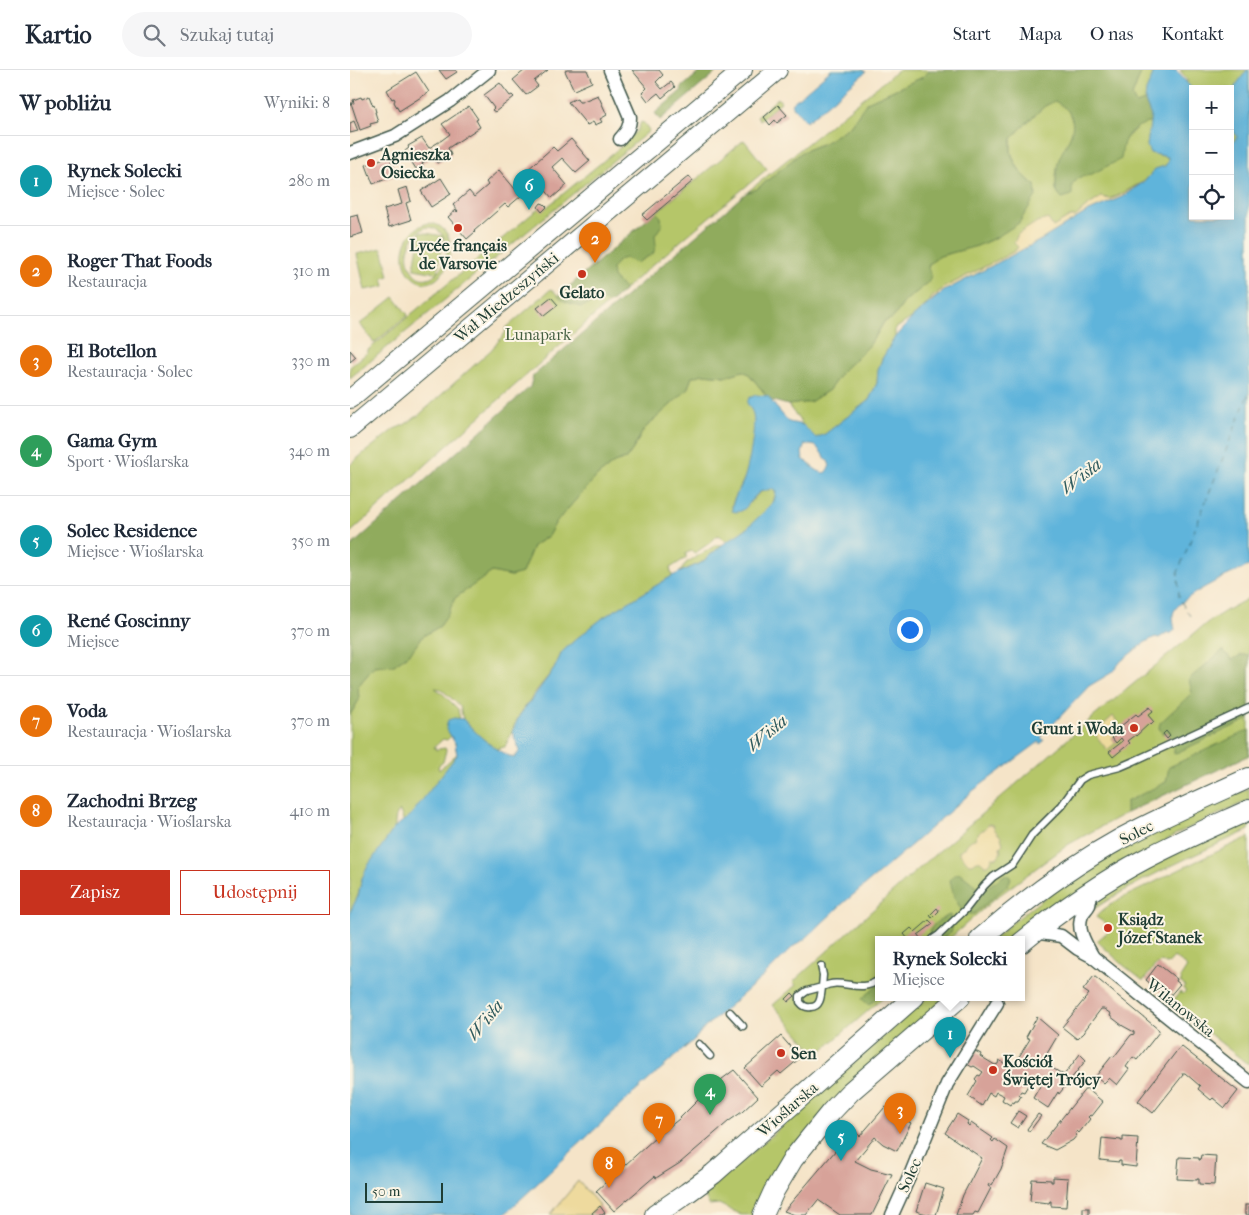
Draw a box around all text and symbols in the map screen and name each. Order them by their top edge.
search box [122,12,472,57]
text: Kartio [25,21,92,49]
icon: search [140,21,168,49]
text: Szukaj tutaj [180,24,274,46]
text: Start [953,24,991,45]
text: Mapa [1019,24,1062,45]
text: O nas [1090,24,1133,45]
text: Kontakt [1161,24,1224,45]
map controls [1189,85,1234,220]
button: + [1189,85,1234,130]
text: W pobliżu [20,91,111,115]
text: Wyniki: 8 [264,93,330,112]
button: − [1189,130,1234,175]
place label: Agnieszka Osiecka [380,145,451,182]
marker: Agnieszka Osiecka [365,157,377,169]
text: Rynek Solecki [67,160,182,182]
pin: 6 [513,169,545,210]
text: 1 [33,171,39,190]
text: 280 m [288,171,330,190]
button: locate [1189,175,1234,220]
text: Miejsce · Solec [67,182,165,201]
marker: Lycée français de Varsovie [452,222,464,234]
pin: 2 [579,222,611,263]
place label: Lycée français de Varsovie [409,236,507,273]
street label: Wał Miedzeszyński [450,248,563,347]
text: Roger That Foods [67,250,212,272]
text: 2 [32,261,40,280]
text: 310 m [292,261,330,280]
marker: Gelato [576,268,588,280]
text: Restauracja [67,272,147,291]
place label: Gelato [560,283,604,302]
park label: Lunapark [505,325,572,344]
text: El Botellon [67,340,157,362]
text: 3 [33,351,39,370]
text: 330 m [291,351,330,370]
text: Restauracja · Solec [67,362,193,381]
text: Gama Gym [67,430,157,452]
text: 4 [31,441,41,460]
text: 340 m [288,441,330,460]
text: Sport · Wioślarska [67,452,189,471]
water label: Wisła [1057,454,1106,499]
text: Solec Residence [67,520,197,542]
text: 5 [33,531,39,550]
text: 350 m [291,531,330,550]
text: Miejsce · Wioślarska [67,542,204,561]
text: René Goscinny [67,610,190,632]
your location [897,617,923,643]
text: 6 [32,621,40,640]
text: 370 m [290,621,330,640]
text: Miejsce [67,632,119,651]
text: Voda [67,700,107,722]
text: 7 [32,711,40,730]
text: 370 m [290,711,330,730]
water label: Wisła [743,711,792,756]
place label: Grunt i Woda [1031,719,1125,738]
text: Restauracja · Wioślarska [67,722,231,741]
marker: Grunt i Woda [1128,722,1140,734]
text: Zachodni Brzeg [67,790,197,812]
text: 8 [32,801,40,820]
text: 410 m [289,801,330,820]
text: Restauracja · Wioślarska [67,812,231,831]
street label: Solec [1116,816,1156,849]
button: Zapisz [20,870,170,915]
button: Udostępnij [180,870,330,915]
place label: Ksiądz Józef Stanek [1116,910,1203,948]
marker: Ksiądz Józef Stanek [1102,922,1114,934]
popup [875,936,1025,1001]
text: Rynek Solecki [893,948,1007,970]
text: Miejsce [893,970,945,989]
street label: Wilanowska [1142,973,1219,1041]
water label: Wisła [463,996,508,1045]
pin: 1 [934,1017,966,1058]
place label: Sen [791,1044,817,1063]
marker: Sen [775,1047,787,1059]
place label: Kościół Świętej Trójcy [1003,1052,1102,1090]
marker: Kościół Świętej Trójcy [987,1064,999,1076]
pin: 4 [694,1074,726,1115]
street label: Wioślarska [752,1077,822,1142]
pin: 3 [884,1093,916,1134]
pin: 7 [643,1103,675,1144]
pin: 5 [825,1120,857,1161]
pin: 8 [593,1147,625,1188]
street label: Solec [894,1155,925,1195]
scale bar [365,1180,442,1203]
text: 50 m [372,1183,400,1200]

